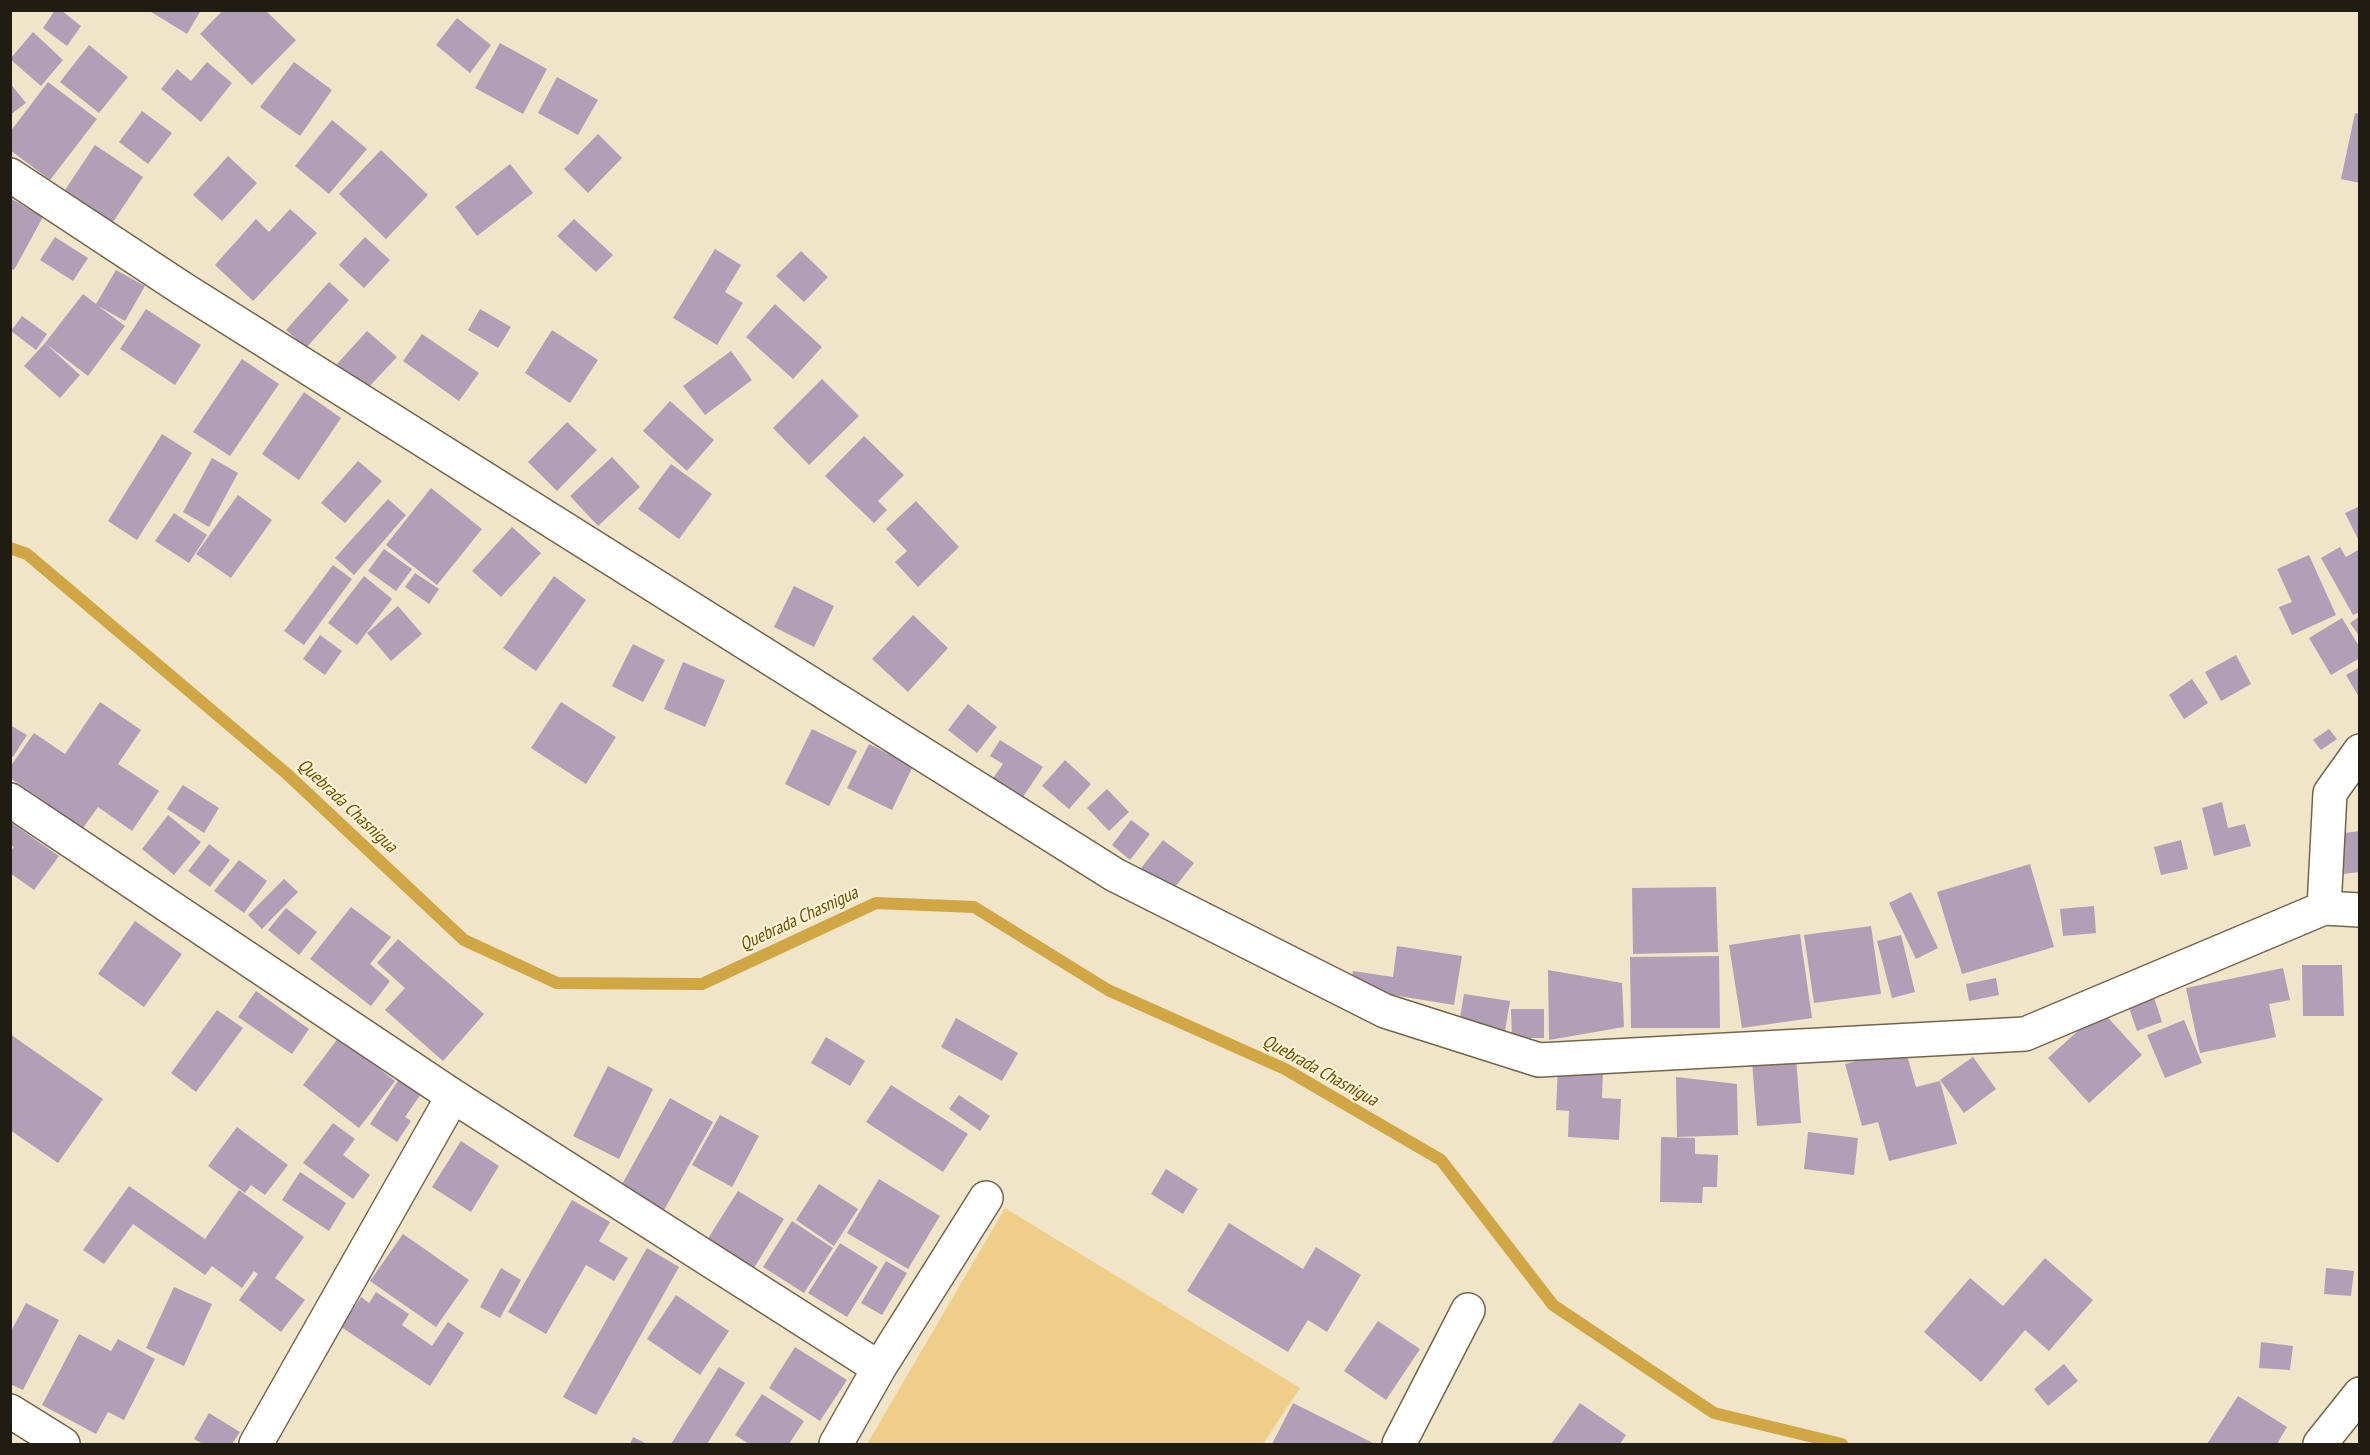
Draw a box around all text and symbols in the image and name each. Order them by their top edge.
water label: Quebrada Chasnigua [293,754,401,858]
water label: Quebrada Chasnigua [736,882,862,956]
water label: Quebrada Chasnigua [1259,1031,1381,1111]

